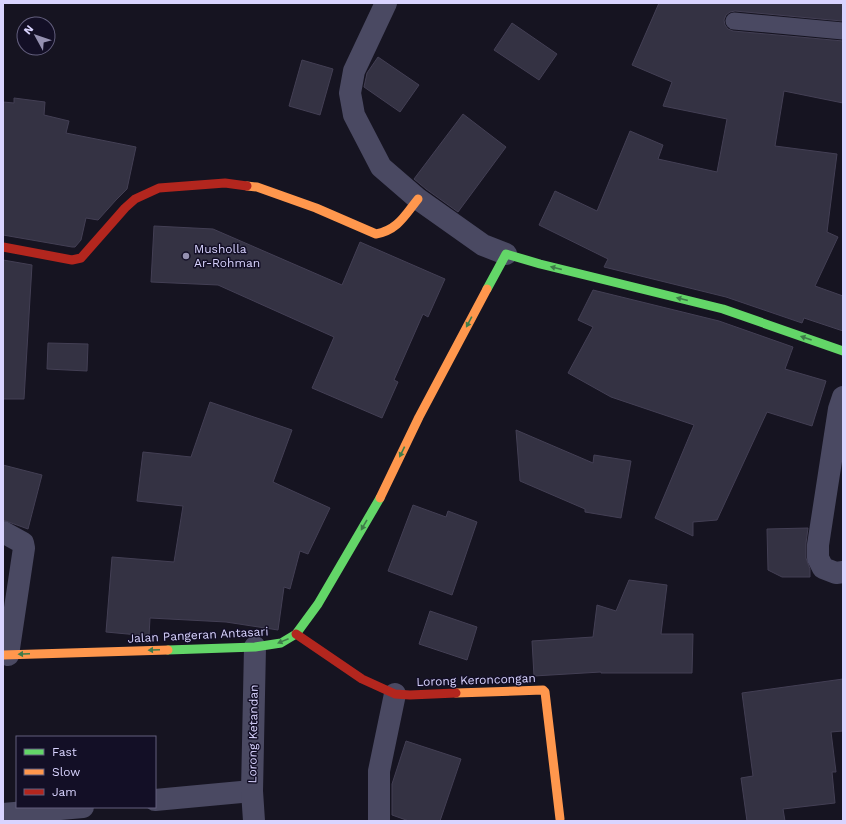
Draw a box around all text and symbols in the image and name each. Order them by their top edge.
north arrow [16,16,56,56]
text: N [21,23,36,37]
place label: Musholla Ar-Rohman [194,242,260,270]
marker: Musholla Ar-Rohman [181,251,191,261]
one-way arrow [550,265,562,271]
one-way arrow [676,296,688,302]
one-way arrow [466,316,472,328]
one-way arrow [800,335,812,341]
one-way arrow [399,447,405,458]
one-way arrow [361,519,368,531]
street label: Jalan Pangeran Antasari [127,624,269,646]
one-way arrow [276,638,288,644]
one-way arrow [147,647,160,653]
one-way arrow [18,651,30,658]
street label: Lorong Keroncongan [416,671,536,689]
street label: Lorong Ketandan [245,684,261,784]
legend [16,736,156,808]
text: Fast [52,745,77,759]
text: Slow [52,765,80,779]
text: Jam [52,785,77,799]

